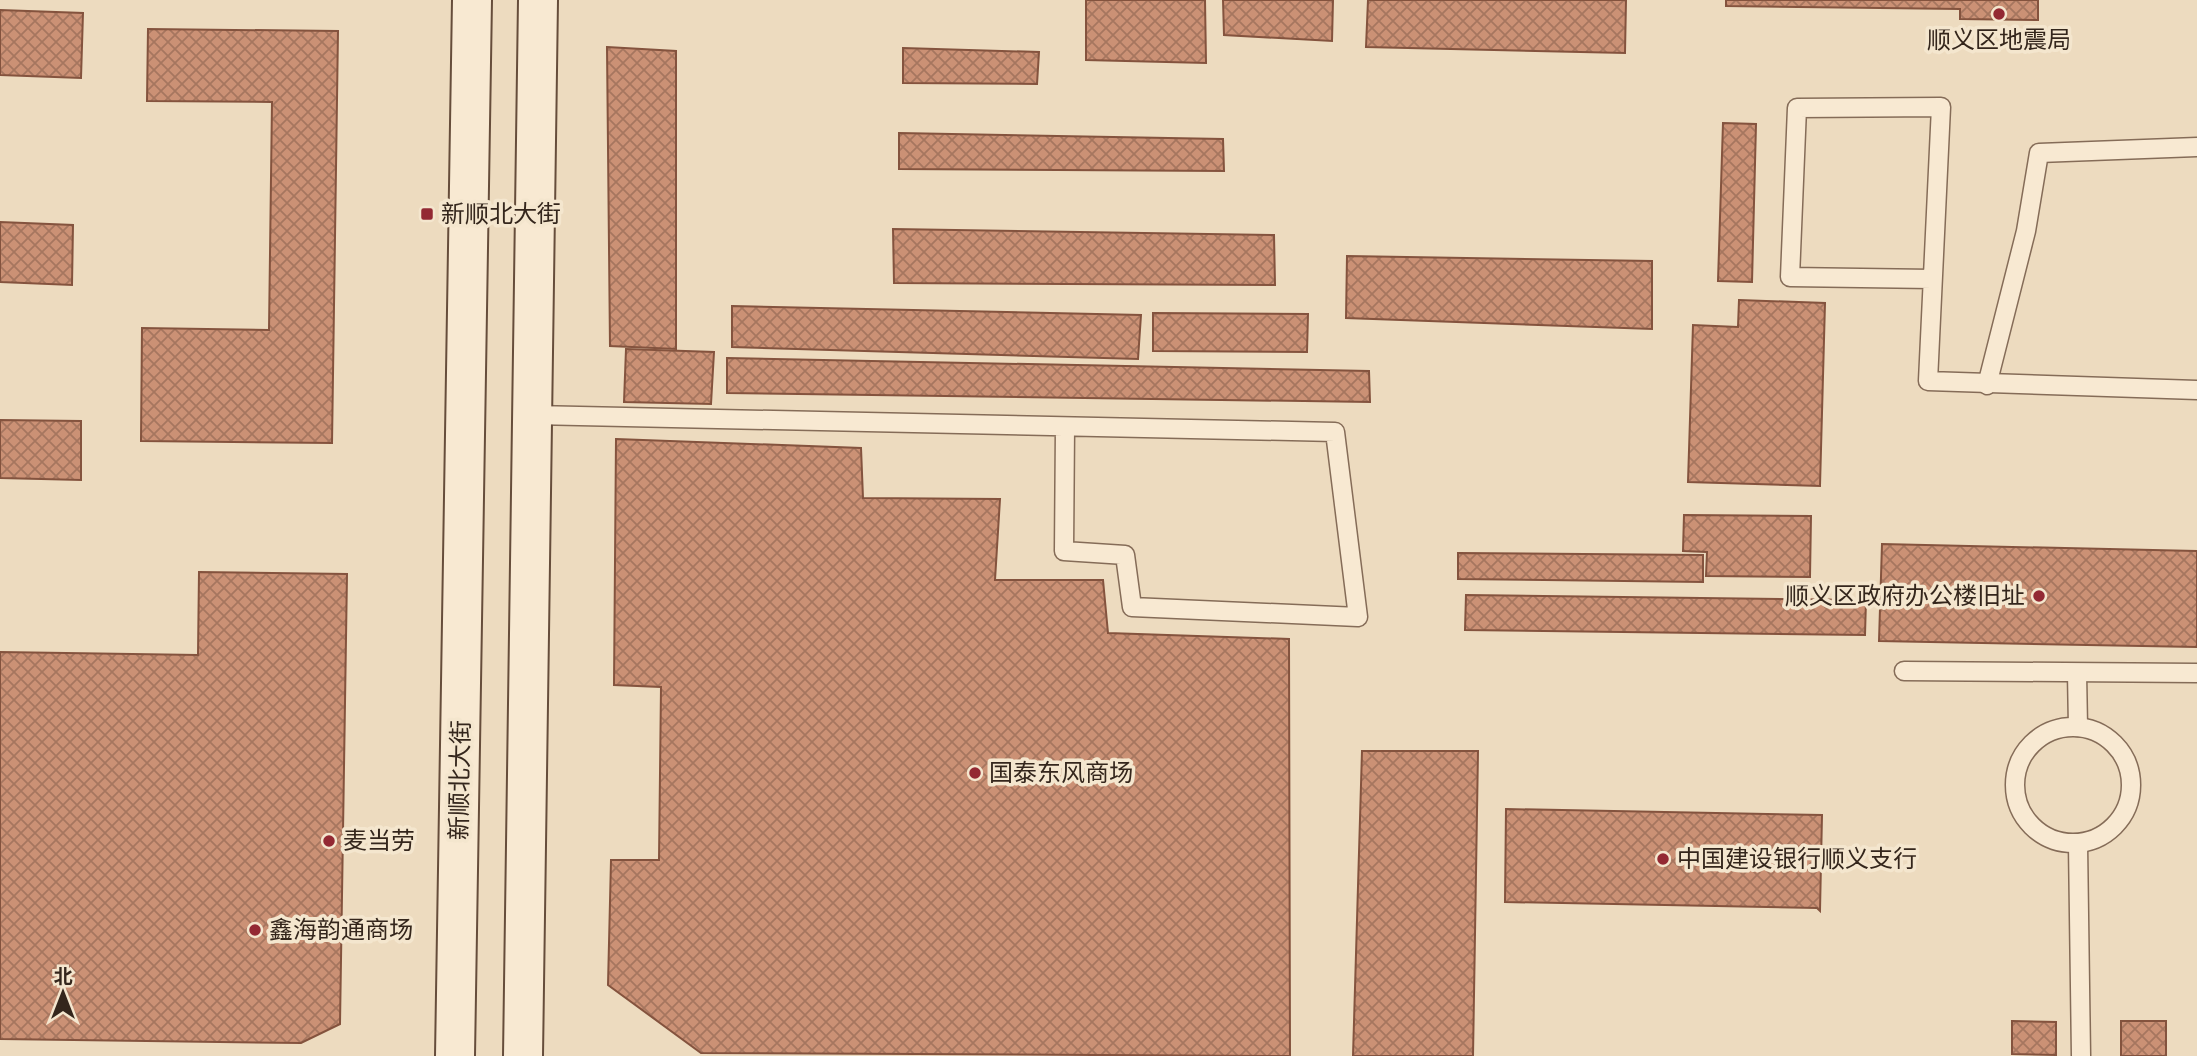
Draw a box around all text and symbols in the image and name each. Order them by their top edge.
marker: 顺义区地震局 [1991,6,2007,22]
place label: 顺义区地震局 [1927,26,2071,54]
place label: 新顺北大街 [441,200,561,228]
marker: 新顺北大街 [419,206,435,222]
place label: 顺义区政府办公楼旧址 [1785,582,2025,610]
marker: 顺义区政府办公楼旧址 [2031,588,2047,604]
street label: 新顺北大街 [445,720,475,840]
place label: 国泰东风商场 [989,759,1133,787]
marker: 国泰东风商场 [967,765,983,781]
place label: 麦当劳 [343,827,415,855]
marker: 麦当劳 [321,833,337,849]
place label: 中国建设银行顺义支行 [1677,845,1917,873]
marker: 中国建设银行顺义支行 [1655,851,1671,867]
place label: 鑫海韵通商场 [269,916,413,944]
marker: 鑫海韵通商场 [247,922,263,938]
north arrow [28,958,98,1028]
text: 北 [53,965,73,988]

